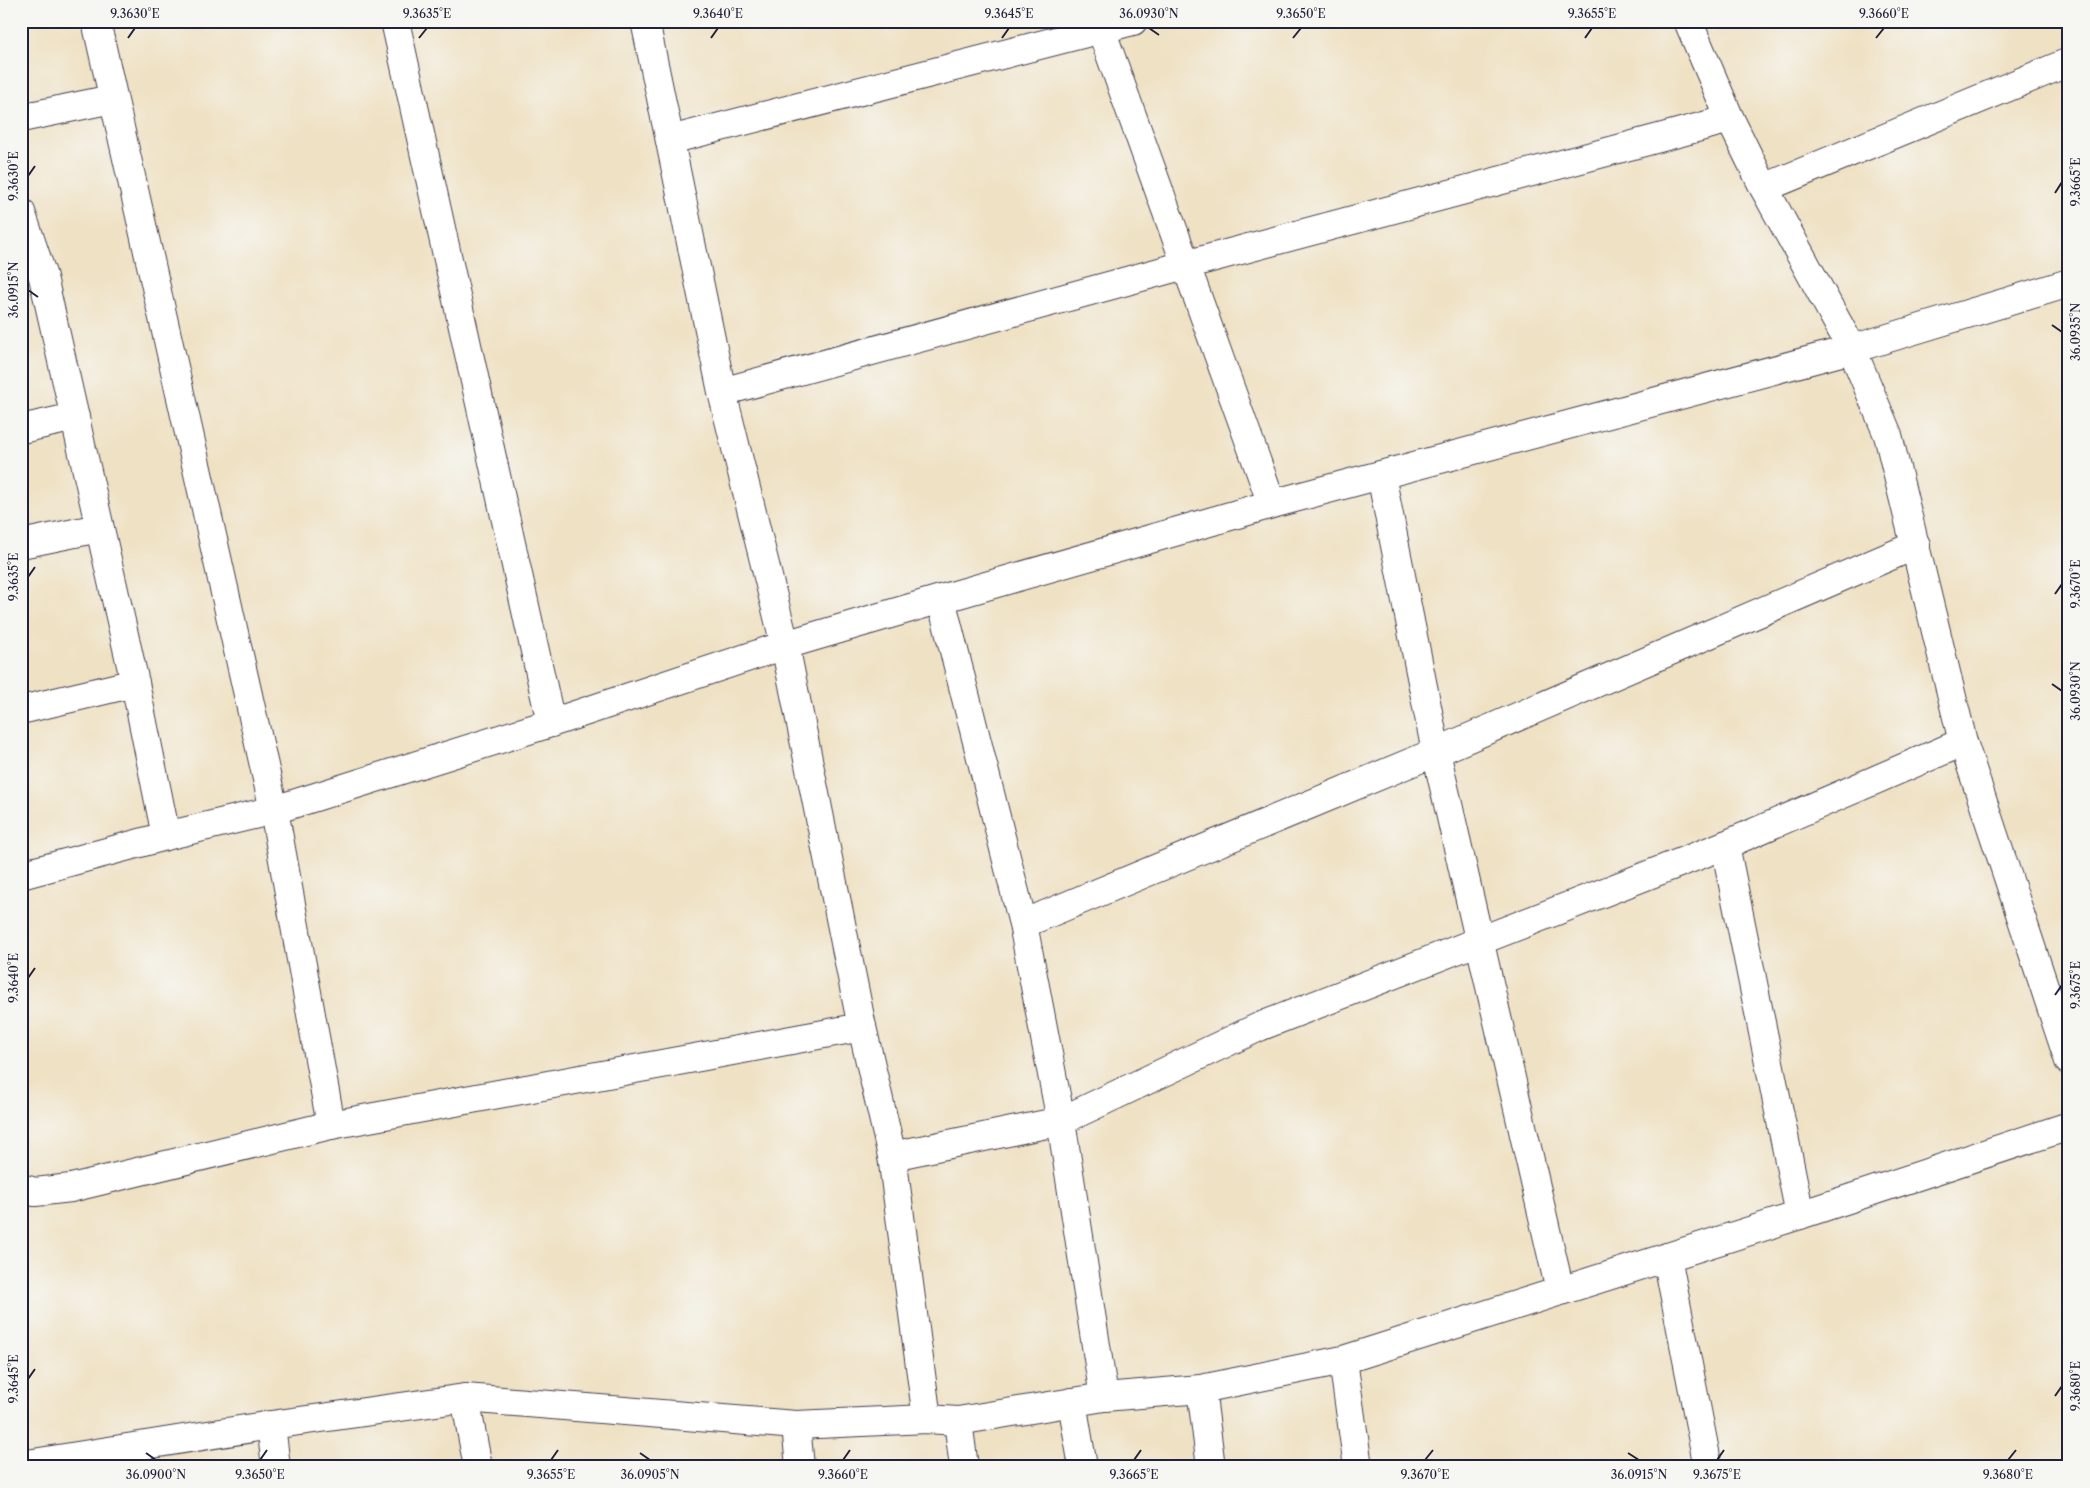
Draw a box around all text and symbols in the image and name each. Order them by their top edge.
text: 9.3630°E [110,6,160,21]
text: 9.3635°E [403,6,451,21]
text: 9.3640°E [693,6,743,21]
text: 9.3645°E [985,6,1033,21]
text: 36.0930°N [1119,6,1179,21]
text: 9.3650°E [1276,6,1326,21]
text: 9.3655°E [1568,6,1616,21]
text: 9.3660°E [1859,6,1909,21]
text: 9.3630°E [6,151,21,201]
text: 9.3665°E [2068,157,2083,207]
text: 36.0915°N [6,262,21,318]
text: 36.0935°N [2068,303,2083,361]
text: 9.3635°E [6,553,21,601]
text: 9.3670°E [2068,560,2083,608]
text: 36.0930°N [2068,661,2083,721]
text: 9.3640°E [6,953,21,1003]
text: 9.3675°E [2068,961,2083,1009]
text: 9.3645°E [6,1355,21,1403]
text: 9.3680°E [2068,1361,2083,1411]
text: 36.0900°N [126,1467,186,1482]
text: 9.3650°E [235,1467,285,1482]
text: 9.3655°E [527,1467,575,1482]
text: 36.0905°N [620,1467,680,1482]
text: 9.3660°E [818,1467,868,1482]
text: 9.3665°E [1109,1467,1159,1482]
text: 9.3670°E [1401,1467,1449,1482]
text: 36.0915°N [1611,1467,1667,1482]
text: 9.3675°E [1693,1467,1741,1482]
text: 9.3680°E [1983,1467,2033,1482]

